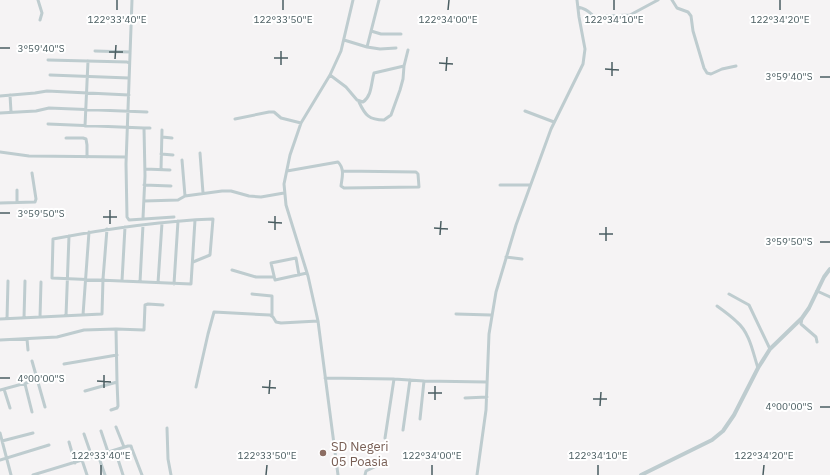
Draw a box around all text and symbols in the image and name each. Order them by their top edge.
text: 122°33'40"E [87,13,147,26]
text: 122°33'50"E [253,13,313,26]
text: 122°34'00"E [418,13,478,26]
text: 122°34'10"E [584,13,644,26]
text: 122°34'20"E [750,13,810,26]
text: 3°59'40"S [17,42,65,55]
text: 3°59'40"S [765,70,813,83]
text: 3°59'50"S [17,207,65,220]
text: 3°59'50"S [765,235,813,248]
text: 4°00'00"S [17,372,65,385]
text: 4°00'00"S [765,400,813,413]
place label: SD Negeri 05 Poasia [331,438,389,470]
marker: SD Negeri 05 Poasia [318,448,328,458]
text: 122°33'40"E [71,449,131,462]
text: 122°33'50"E [237,449,297,462]
text: 122°34'00"E [402,449,462,462]
text: 122°34'10"E [568,449,628,462]
text: 122°34'20"E [734,449,794,462]

